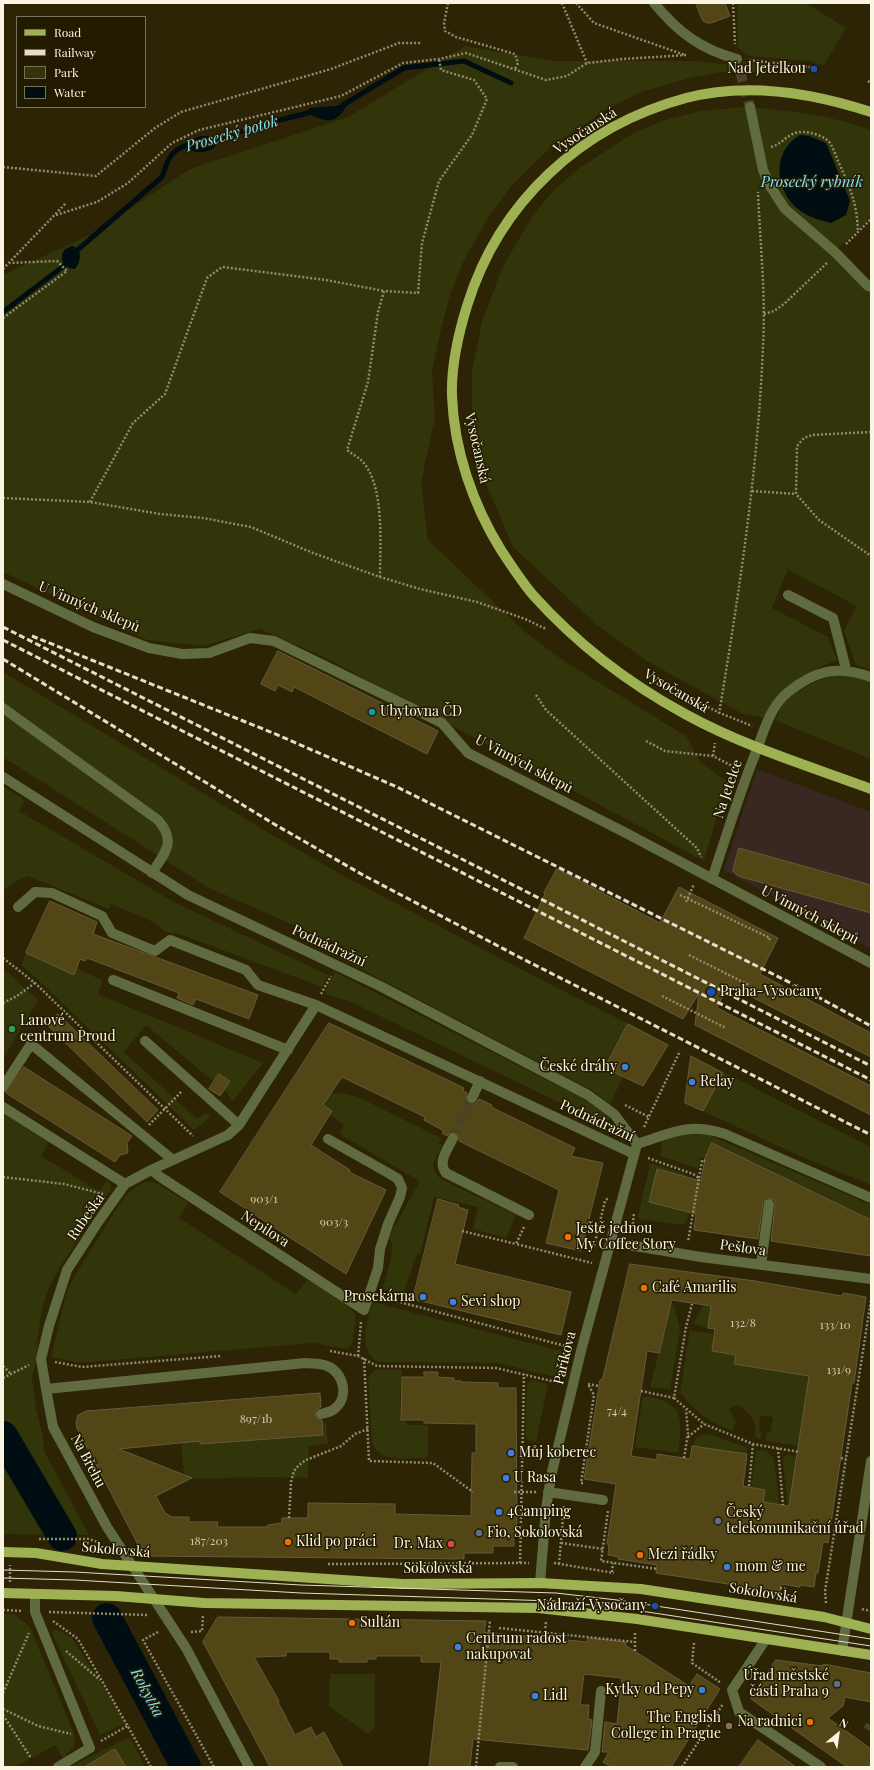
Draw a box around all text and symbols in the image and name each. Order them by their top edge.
legend [16,16,146,108]
text: Road [54,24,81,40]
text: Railway [54,44,96,60]
place label: Nad Jetelkou [727,61,806,77]
text: Park [54,64,79,80]
marker: Nad Jetelkou [809,64,819,74]
text: Water [54,84,86,100]
street label: Vysočanská [550,104,620,158]
water label: Prosecký potok [184,112,280,156]
water label: Prosecký rybník [761,173,863,191]
street label: Vysočanská [461,411,493,485]
street label: U Vinných sklepů [36,578,142,636]
street label: Vysočanská [641,666,711,716]
place label: Ubytovna ČD [380,704,462,720]
marker: Ubytovna ČD [367,707,377,717]
street label: U Vinných sklepů [472,731,576,797]
street label: Na Jetelce [710,757,746,821]
street label: U Vinných sklepů [758,882,862,948]
street label: Podnádražní [289,922,369,970]
place label: Praha-Vysočany [720,984,821,1000]
marker: Praha-Vysočany [705,986,717,998]
place label: Lanové centrum Proud [20,1013,116,1046]
marker: Lanové centrum Proud [7,1024,17,1034]
place label: České dráhy [540,1059,617,1075]
marker: České dráhy [620,1062,630,1072]
place label: Relay [700,1074,734,1090]
marker: Relay [687,1077,697,1087]
street label: Podnádražní [557,1097,637,1145]
street label: Rubeška [64,1190,108,1244]
house number: 903/1 [250,1192,278,1206]
street label: Nepilova [238,1207,292,1251]
house number: 903/3 [320,1215,348,1229]
place label: Ještě jednou My Coffee Story [576,1221,676,1254]
marker: Ještě jednou My Coffee Story [563,1232,573,1242]
street label: Pešlova [719,1236,767,1260]
place label: Café Amarilis [652,1280,737,1296]
marker: Café Amarilis [639,1283,649,1293]
place label: Prosekárna [344,1289,415,1305]
marker: Prosekárna [418,1292,428,1302]
place label: Sevi shop [461,1294,520,1310]
marker: Sevi shop [448,1297,458,1307]
house number: 132/8 [730,1316,756,1330]
house number: 133/10 [819,1318,851,1332]
street label: Paříkova [550,1330,580,1386]
house number: 131/9 [827,1363,851,1377]
house number: 74/4 [607,1404,627,1418]
house number: 897/1b [240,1412,272,1426]
street label: Na Břehu [67,1431,109,1491]
place label: Můj koberec [519,1445,596,1461]
marker: Můj koberec [506,1448,516,1458]
place label: U Rasa [514,1470,556,1486]
marker: U Rasa [501,1473,511,1483]
place label: 4Camping [507,1504,571,1520]
place label: Český telekomunikační úřad [726,1505,864,1538]
marker: 4Camping [494,1507,504,1517]
marker: Český telekomunikační úřad [713,1516,723,1526]
place label: Fio, Sokolovská [487,1525,583,1541]
marker: Fio, Sokolovská [474,1528,484,1538]
house number: 187/203 [190,1534,228,1548]
place label: Klid po práci [296,1534,376,1550]
place label: Dr. Max [394,1536,443,1552]
marker: Klid po práci [283,1537,293,1547]
street label: Sokolovská [81,1539,151,1561]
marker: Dr. Max [446,1539,456,1549]
place label: Mezi řádky [648,1547,717,1563]
marker: Mezi řádky [635,1550,645,1560]
place label: mom & me [735,1559,806,1575]
street label: Sokolovská [404,1561,472,1577]
marker: mom & me [722,1562,732,1572]
street label: Sokolovská [728,1579,798,1607]
place label: Nádraží Vysočany [537,1598,647,1614]
marker: Nádraží Vysočany [650,1601,660,1611]
place label: Sultán [360,1615,400,1631]
marker: Sultán [347,1618,357,1628]
place label: Centrum radost nakupovat [466,1631,567,1664]
marker: Centrum radost nakupovat [453,1642,463,1652]
water label: Rokytka [127,1665,167,1721]
place label: Úřad městské části Praha 9 [743,1668,829,1700]
marker: Úřad městské části Praha 9 [832,1679,842,1689]
place label: Kytky od Pepy [605,1682,694,1698]
marker: Kytky od Pepy [697,1685,707,1695]
place label: Lidl [543,1688,567,1704]
marker: Lidl [530,1691,540,1701]
place label: The English College in Prague [611,1710,721,1742]
place label: Na radnici [737,1714,802,1730]
north arrow [818,1714,858,1754]
text: N [837,1715,851,1732]
marker: Na radnici [805,1717,815,1727]
marker: The English College in Prague [724,1721,734,1731]

